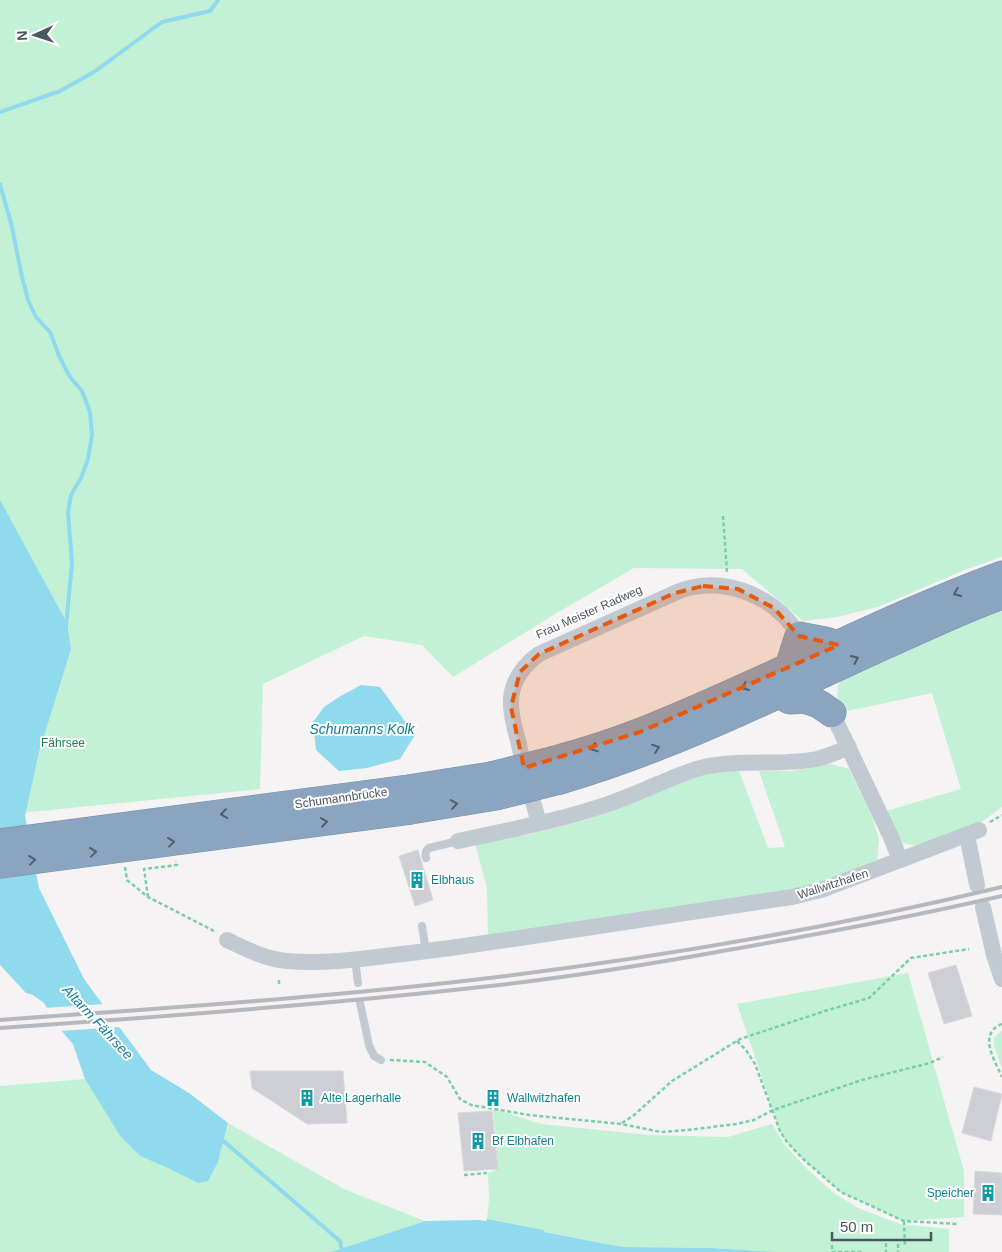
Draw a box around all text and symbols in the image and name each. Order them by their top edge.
north arrow [10,10,60,60]
text: N [14,30,30,41]
street label: Frau Meister Radweg [534,582,644,642]
one-way arrow [953,586,962,597]
one-way arrow [850,655,859,665]
one-way arrow [741,681,750,692]
water label: Schumanns Kolk [309,721,416,737]
park label: Fährsee [41,736,85,750]
one-way arrow [591,743,599,753]
one-way arrow [651,744,660,754]
street label: Schumannbrücke [294,785,389,811]
one-way arrow [449,799,458,809]
one-way arrow [220,808,228,819]
one-way arrow [320,817,328,828]
one-way arrow [167,837,175,848]
one-way arrow [89,847,97,858]
one-way arrow [28,855,36,866]
street label: Wallwitzhafen [796,866,870,902]
building icon: Elbhaus [407,870,427,890]
place label: Elbhaus [431,873,474,887]
water label: Altarm Fährsee [59,981,137,1063]
building icon: Alte Lagerhalle [297,1088,317,1108]
building icon: Wallwitzhafen [483,1088,503,1108]
place label: Alte Lagerhalle [321,1091,401,1105]
place label: Wallwitzhafen [507,1091,581,1105]
building icon: Bf Elbhafen [468,1131,488,1151]
place label: Bf Elbhafen [492,1134,554,1148]
building icon: Speicher [978,1183,998,1203]
place label: Speicher [927,1186,974,1200]
scale bar [832,1210,931,1242]
text: 50 m [840,1218,873,1235]

